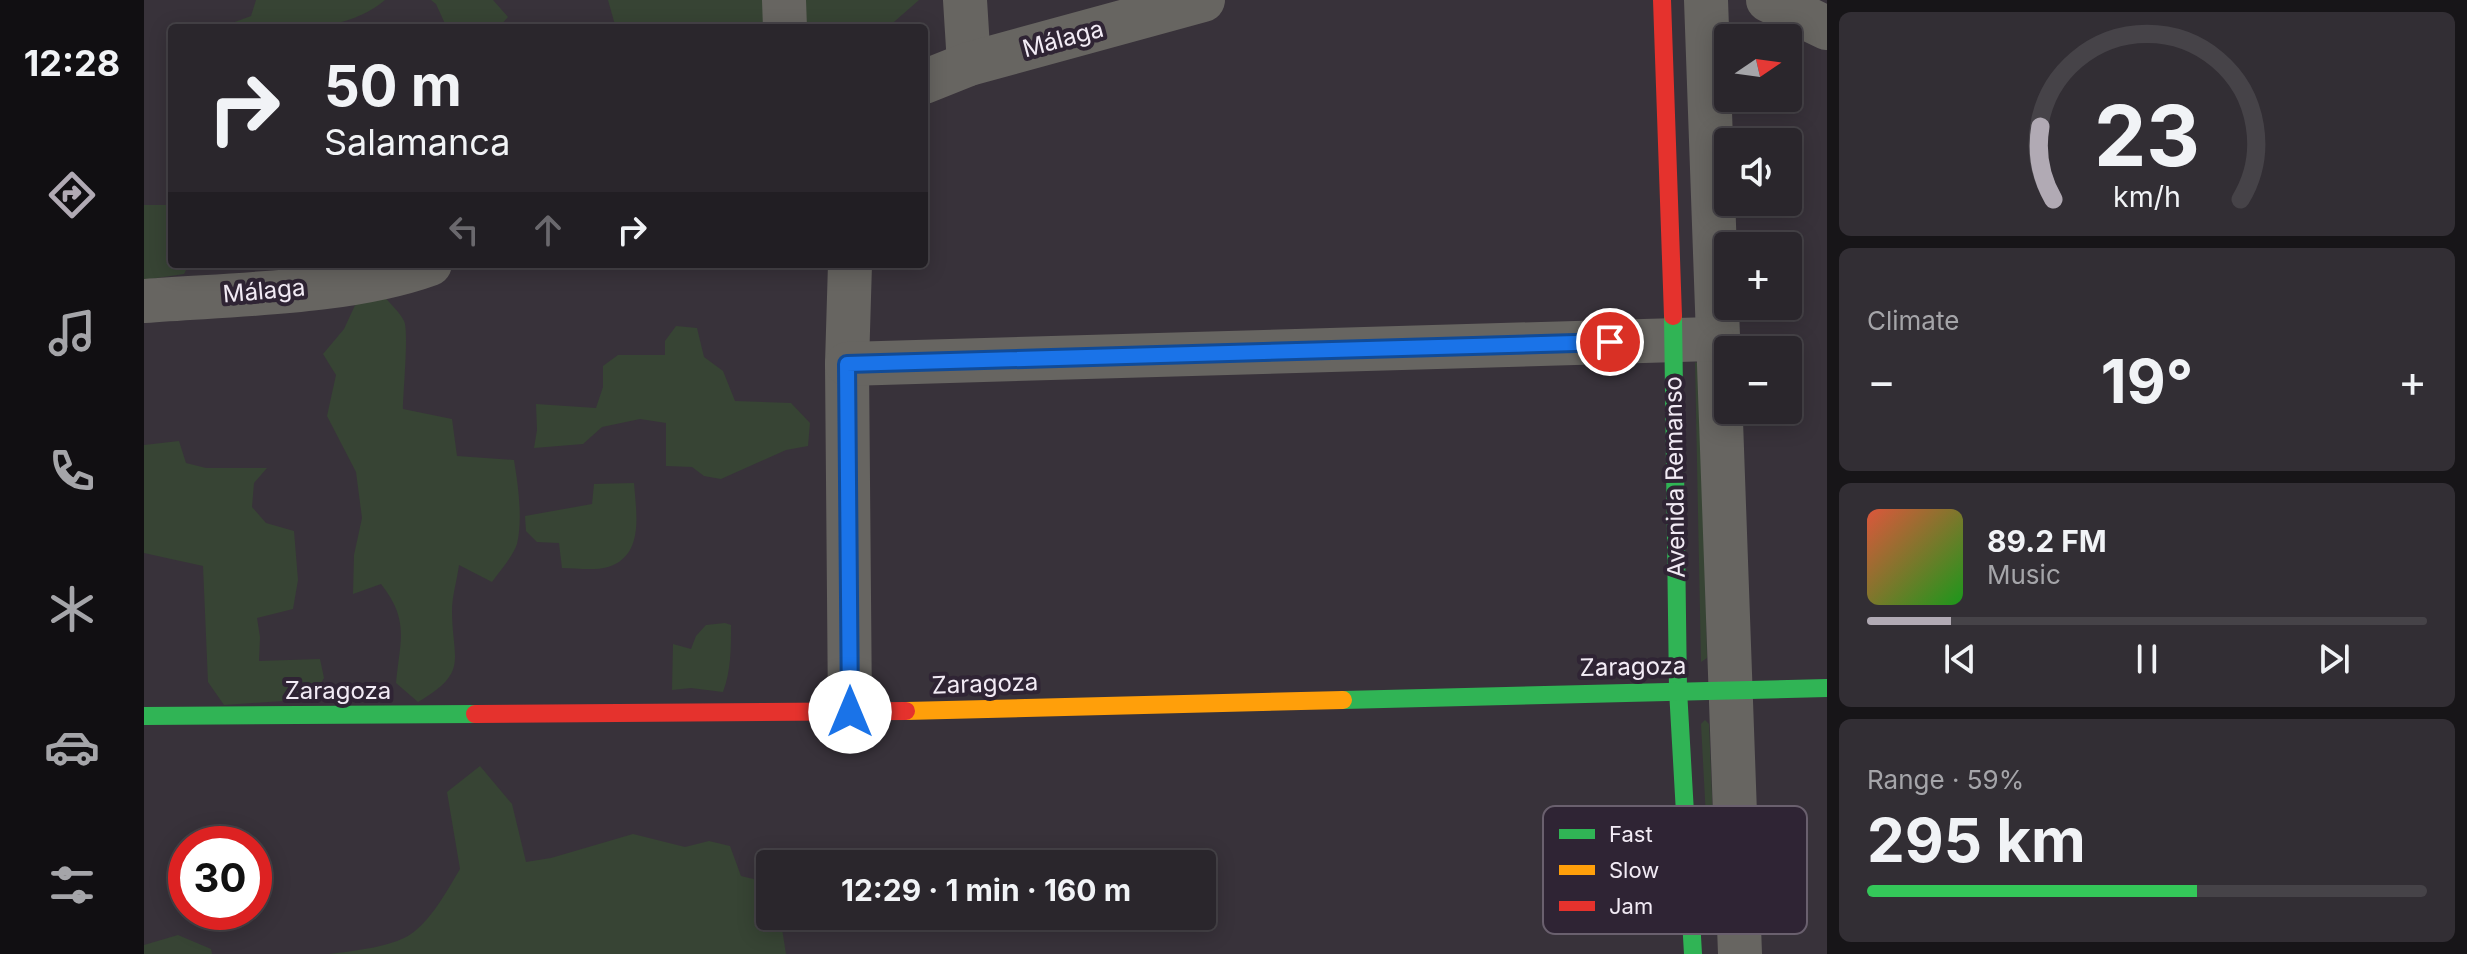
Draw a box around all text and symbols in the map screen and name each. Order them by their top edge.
street label: Málaga [1019,14,1107,63]
north arrow [1714,24,1802,112]
map controls [1714,24,1802,424]
text: 12:28 [24,41,120,85]
text: 50 m [324,52,462,120]
icon: right [192,56,296,160]
text: 23 [2094,84,2200,185]
text: Salamanca [324,120,510,164]
button: sound [1714,128,1802,216]
icon: directions [44,167,100,223]
text: km/h [2113,179,2181,214]
icon: left [442,208,486,252]
icon: ahead [526,208,570,252]
icon: right [610,208,654,252]
button: + [1714,232,1802,320]
street label: Málaga [222,272,306,309]
icon: music [44,305,100,361]
text: Climate [1867,305,1959,336]
pin [1576,308,1644,376]
icon: arrive [1588,320,1632,364]
button: − [1714,336,1802,424]
text: 19° [2101,345,2193,417]
text: − [1867,354,1896,408]
text: + [2398,354,2427,408]
street label: Avenida Remanso [1658,376,1691,578]
icon: phone [44,443,100,499]
text: 89.2 FM [1987,523,2107,559]
text: Music [1987,559,2061,590]
icon: climate [44,581,100,637]
icon: previous [1938,637,1982,681]
icon: pause [2125,637,2169,681]
icon: next [2312,637,2356,681]
street label: Zaragoza [1579,651,1687,682]
street label: Zaragoza [931,667,1039,700]
position arrow [808,670,892,754]
street label: Zaragoza [285,676,391,705]
icon: car [44,719,100,775]
text: Range · 59% [1867,764,2024,795]
text: 295 km [1867,804,2086,876]
legend [1543,806,1807,934]
text: Fast [1609,821,1653,847]
speed limit sign: 30 [168,826,272,930]
icon: filters [44,857,100,913]
text: Slow [1609,857,1659,883]
text: 12:29 · 1 min · 160 m [841,872,1131,908]
text: Jam [1609,893,1653,919]

